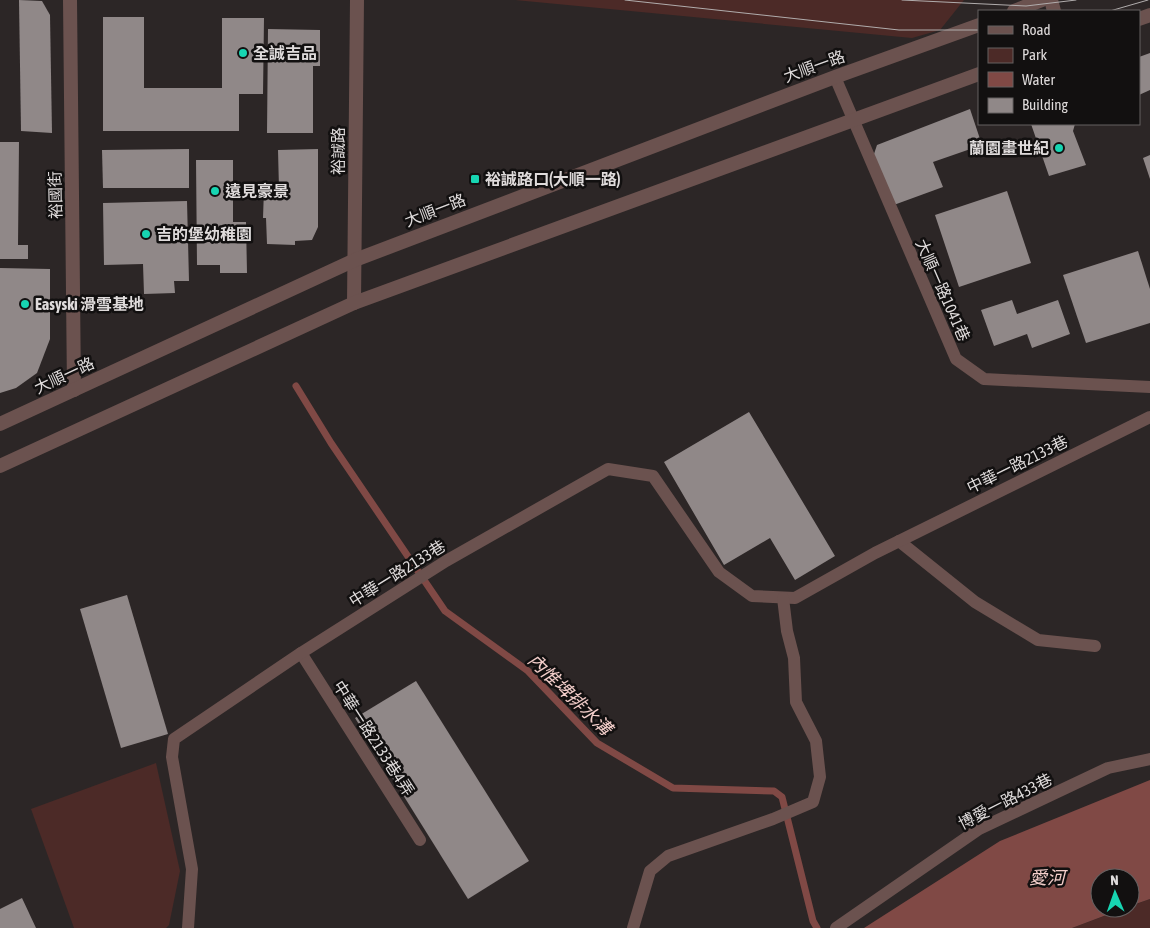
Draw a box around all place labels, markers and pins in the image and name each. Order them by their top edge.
place label: 全誠吉品 [253,44,317,62]
marker: 全誠吉品 [237,47,249,59]
place label: 蘭園畫世紀 [969,139,1049,157]
marker: 蘭園畫世紀 [1053,142,1065,154]
place label: 裕誠路口(大順一路) [485,170,621,188]
marker: 裕誠路口(大順一路) [469,173,481,185]
place label: 遠見豪景 [225,182,289,200]
marker: 遠見豪景 [209,185,221,197]
place label: 吉的堡幼稚園 [156,225,252,243]
marker: 吉的堡幼稚園 [140,228,152,240]
place label: Easyski 滑雪基地 [35,295,144,313]
marker: Easyski 滑雪基地 [19,298,31,310]

